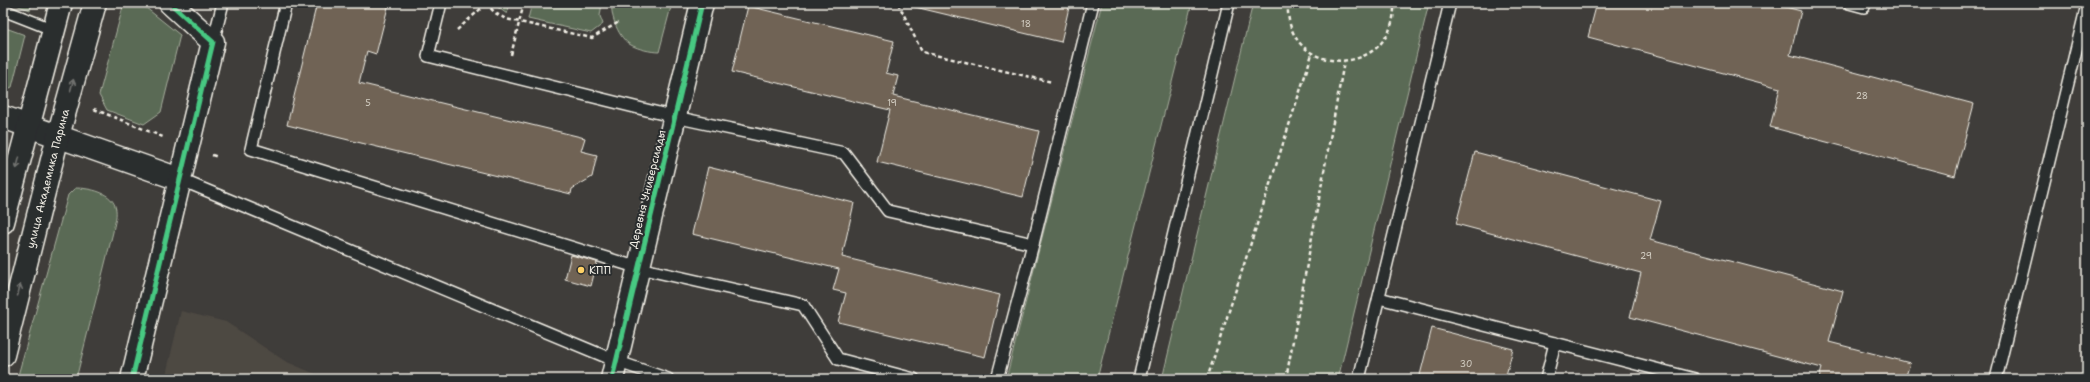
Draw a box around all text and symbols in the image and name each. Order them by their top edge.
house number: 18 [1021,18,1031,30]
one-way arrow [69,79,76,92]
house number: 28 [1856,90,1868,102]
house number: 5 [365,97,371,109]
house number: 19 [887,97,897,109]
street label: улица Академика Парина [23,107,73,250]
street label: Деревня Универсиады [625,128,669,250]
one-way arrow [14,156,21,169]
house number: 29 [1640,250,1652,262]
place label: КПП [589,263,611,278]
marker: КПП [576,265,586,275]
one-way arrow [16,284,24,297]
house number: 30 [1460,358,1472,370]

